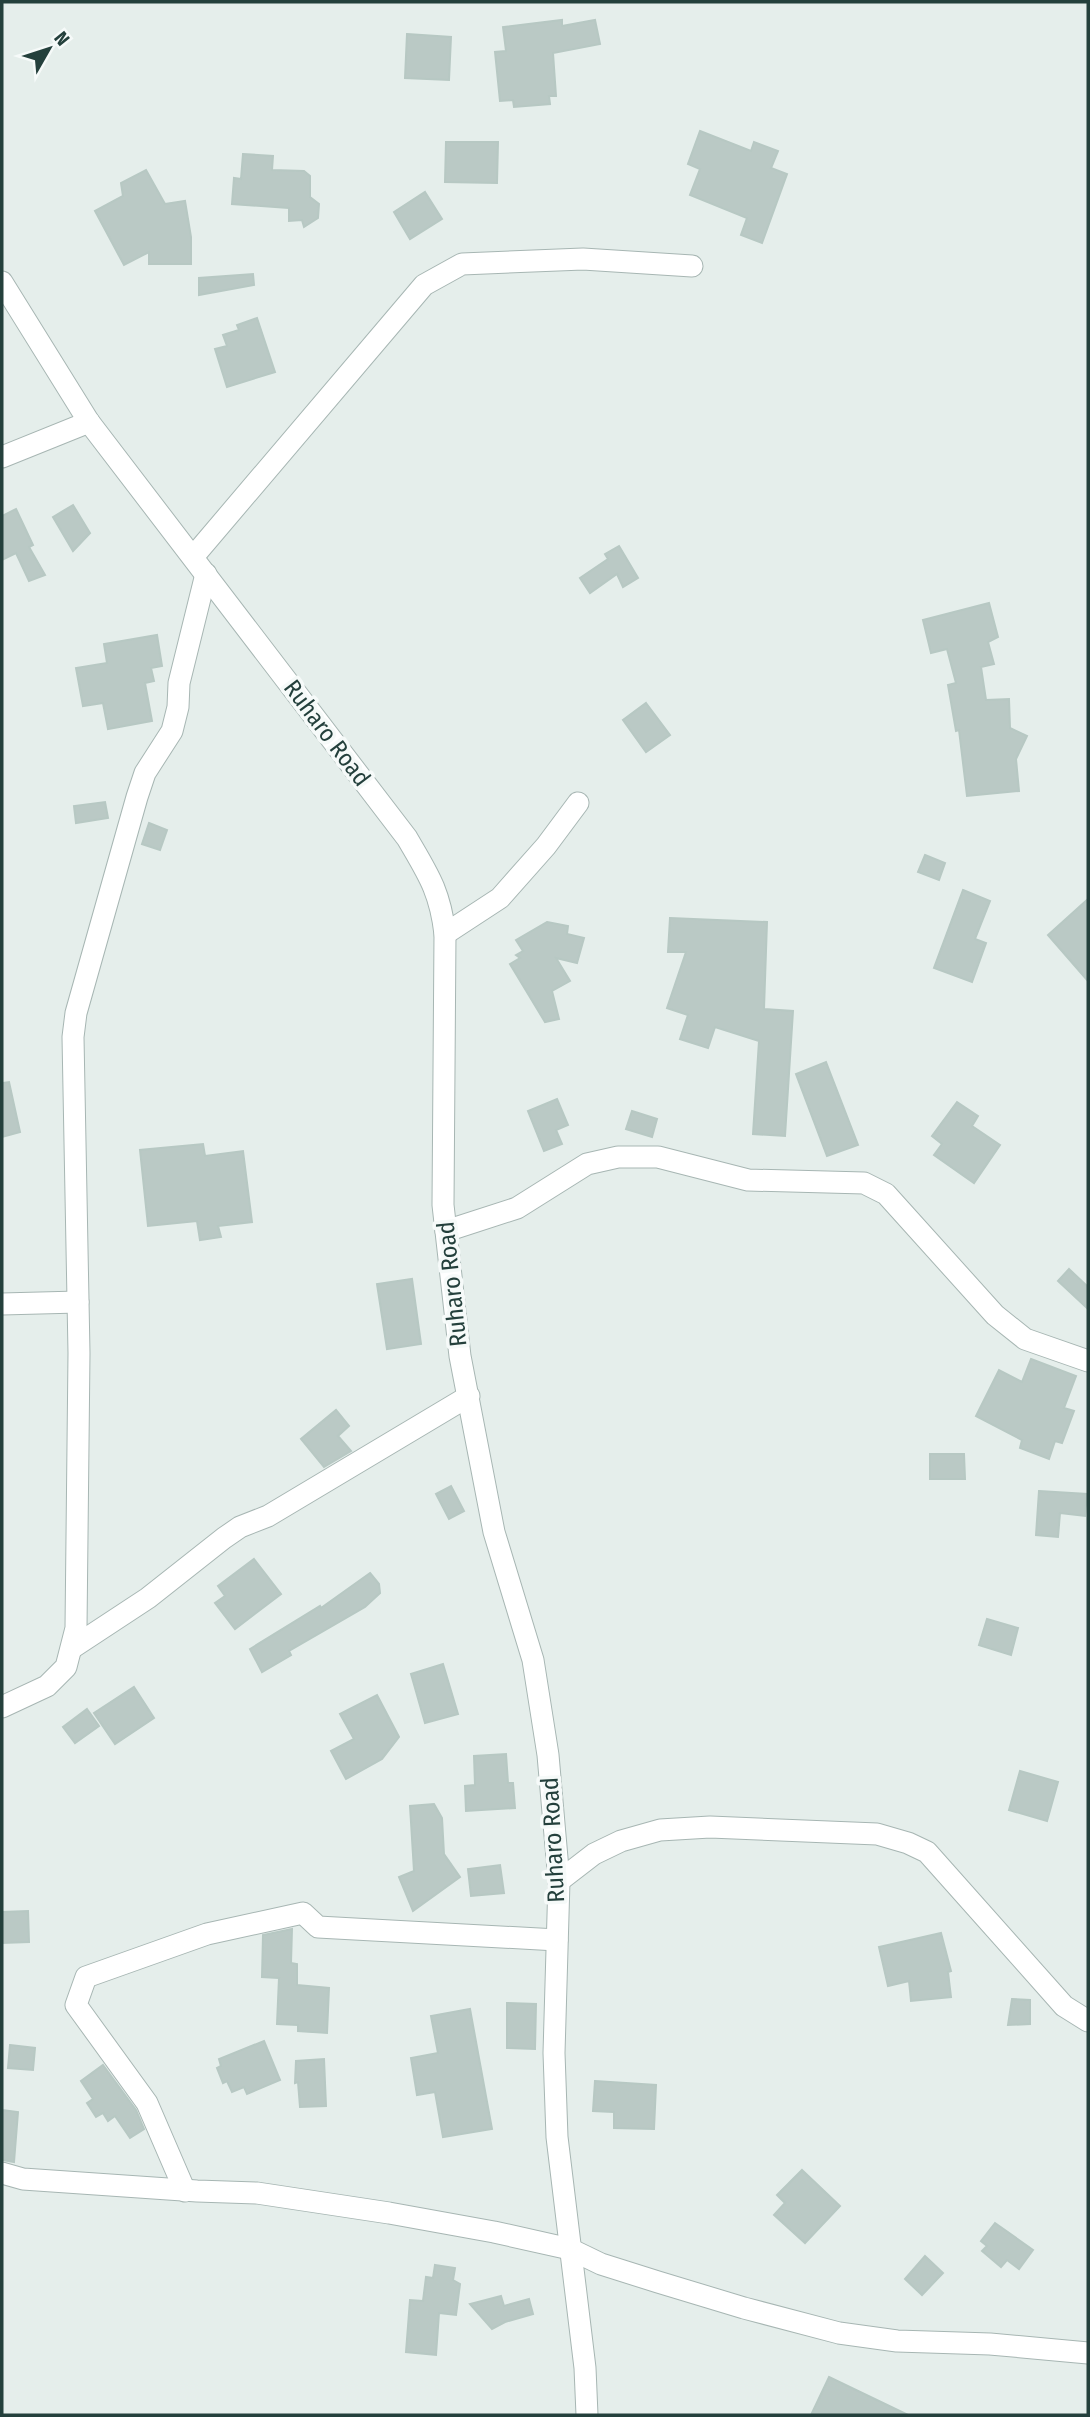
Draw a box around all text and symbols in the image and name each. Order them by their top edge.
north arrow [14,14,84,84]
text: N [49,27,74,50]
street label: Ruharo Road [278,674,376,792]
street label: Ruharo Road [432,1220,472,1348]
street label: Ruharo Road [536,1776,570,1904]

